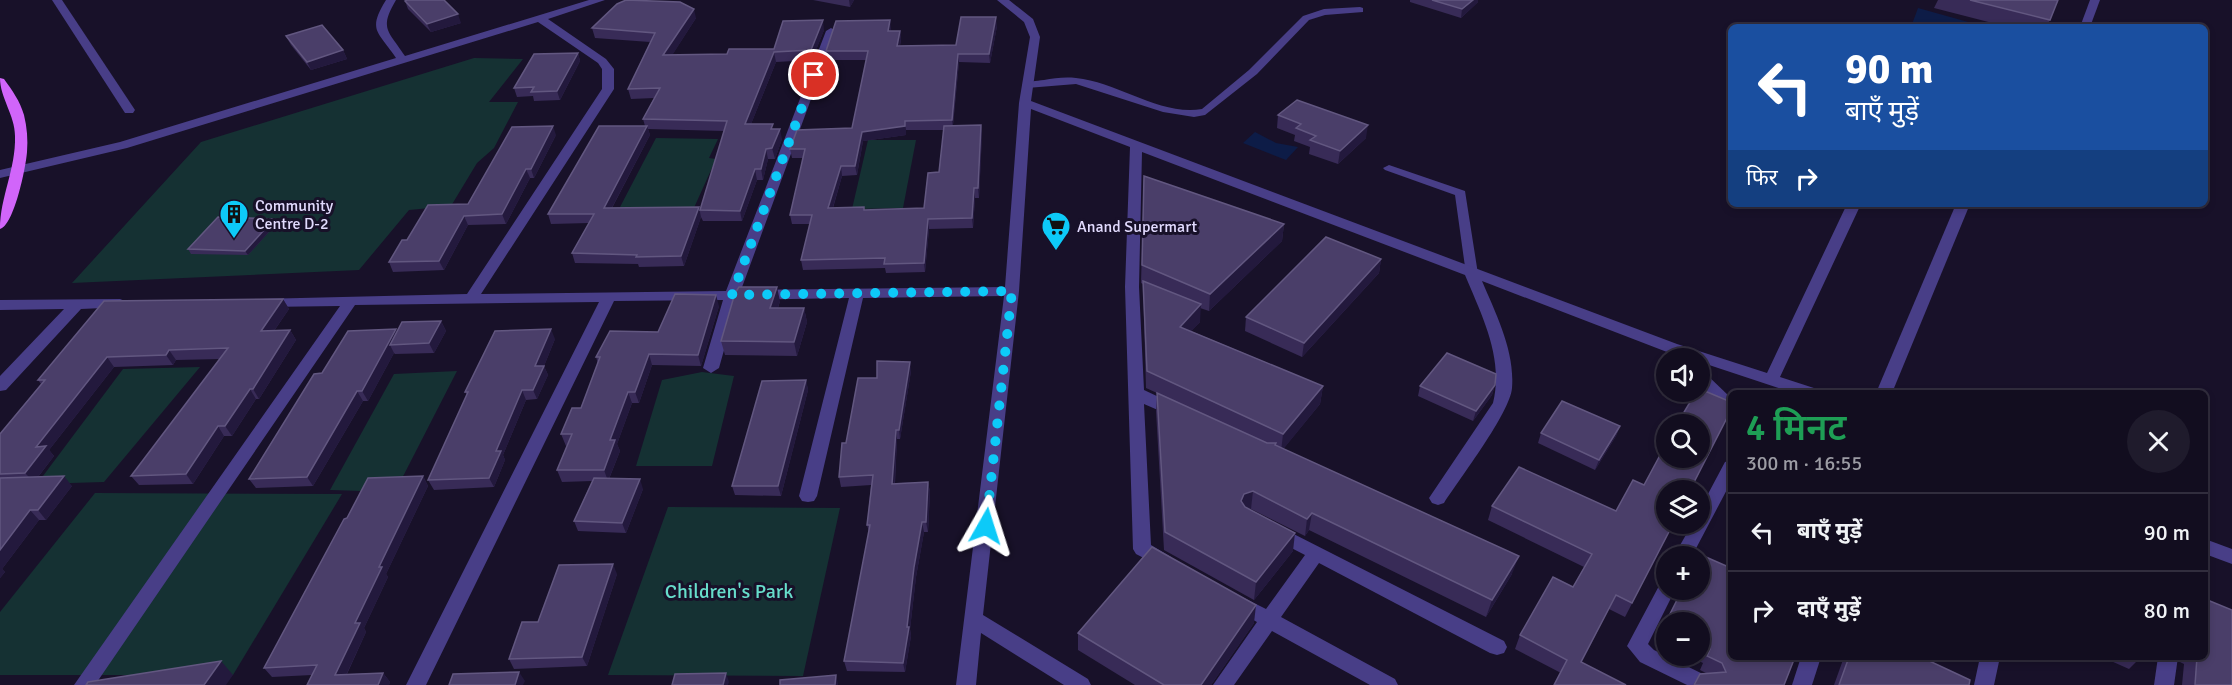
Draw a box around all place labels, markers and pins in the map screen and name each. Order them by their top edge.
pin [788,49,839,100]
place label: Community Centre D-2 [255,196,334,234]
building icon: Community Centre D-2 [218,198,250,240]
supermarket icon: Anand Supermart [1040,210,1072,252]
place label: Anand Supermart [1077,217,1197,237]

